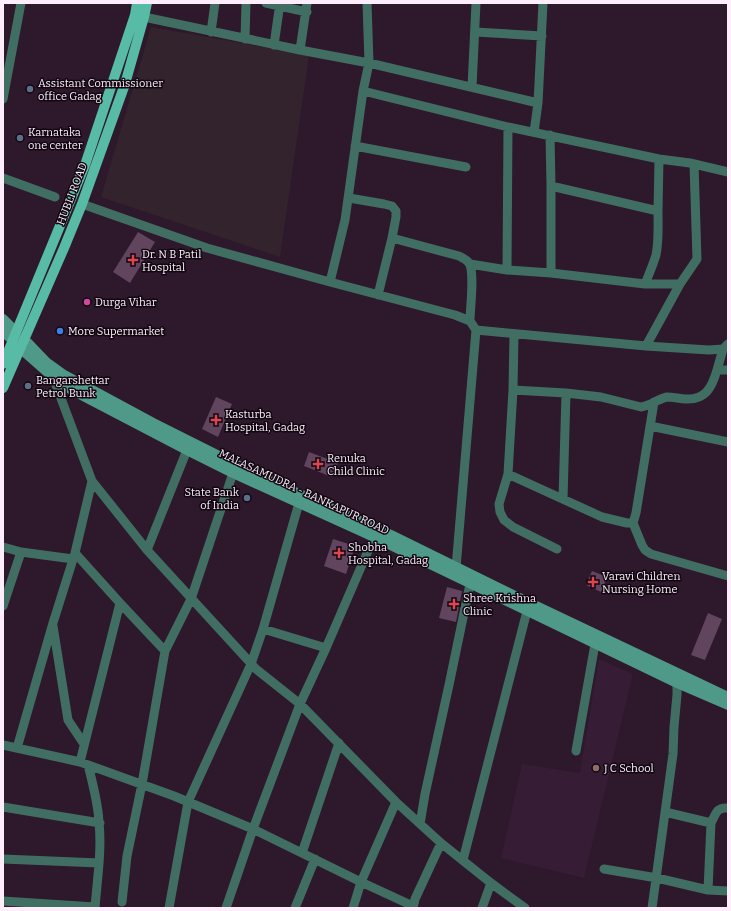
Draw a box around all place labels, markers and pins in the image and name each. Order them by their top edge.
place label: Assistant Commissioner office Gadag [38,77,163,103]
marker: Assistant Commissioner office Gadag [25,84,35,94]
place label: Karnataka one center [28,126,83,152]
marker: Karnataka one center [15,133,25,143]
place label: Dr. N B Patil Hospital [142,248,201,274]
marker: Dr. N B Patil Hospital [127,254,139,266]
place label: Durga Vihar [95,296,157,309]
marker: Durga Vihar [82,297,92,307]
place label: More Supermarket [68,325,164,338]
marker: More Supermarket [55,326,65,336]
place label: Bangarshettar Petrol Bunk [36,374,110,400]
marker: Bangarshettar Petrol Bunk [23,381,33,391]
place label: Kasturba Hospital, Gadag [225,408,305,434]
marker: Kasturba Hospital, Gadag [210,414,222,426]
place label: Renuka Child Clinic [327,452,385,478]
marker: Renuka Child Clinic [312,458,324,470]
place label: State Bank of India [185,486,240,512]
marker: State Bank of India [242,493,252,503]
place label: Shobha Hospital, Gadag [348,541,428,567]
marker: Shobha Hospital, Gadag [333,547,345,559]
place label: Varavi Children Nursing Home [602,570,680,596]
marker: Varavi Children Nursing Home [587,576,599,588]
place label: Shree Krishna Clinic [463,592,536,618]
marker: Shree Krishna Clinic [448,598,460,610]
place label: J C School [603,762,654,775]
marker: J C School [591,763,601,773]

